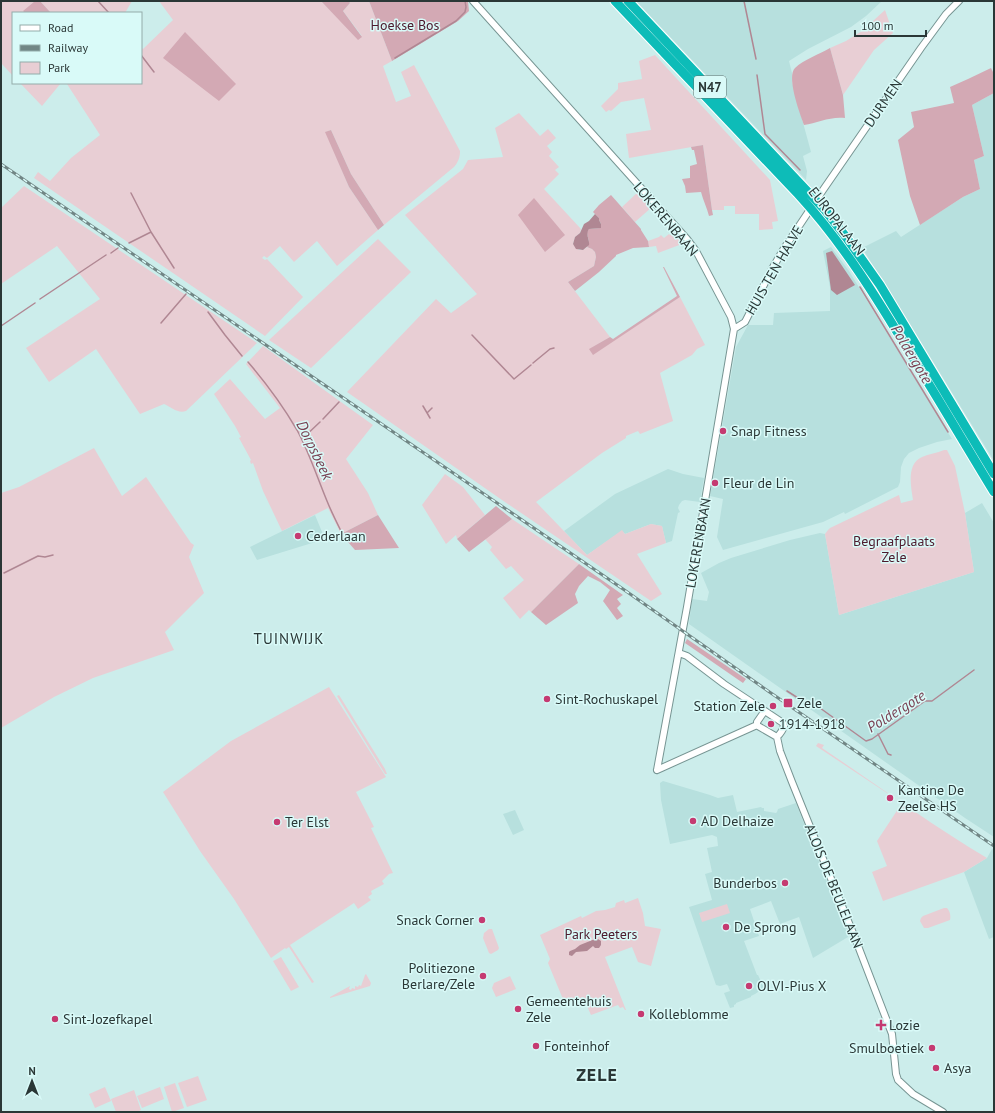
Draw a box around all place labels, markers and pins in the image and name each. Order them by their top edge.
place label: Snap Fitness [731,422,807,440]
marker: Snap Fitness [718,426,728,436]
place label: Fleur de Lin [723,474,795,492]
marker: Fleur de Lin [710,478,720,488]
place label: Cederlaan [306,527,366,545]
marker: Cederlaan [293,531,303,541]
place label: Sint-Rochuskapel [555,690,658,708]
marker: Sint-Rochuskapel [542,694,552,704]
place label: Zele [797,694,822,712]
place label: Station Zele [694,697,765,715]
marker: Zele [782,697,794,709]
marker: Station Zele [768,701,778,711]
place label: 1914-1918 [779,715,845,733]
marker: 1914-1918 [766,719,776,729]
place label: Kantine De Zeelse HS [898,781,964,815]
marker: Kantine De Zeelse HS [885,793,895,803]
place label: AD Delhaize [701,812,774,830]
place label: Ter Elst [285,813,329,831]
marker: AD Delhaize [688,816,698,826]
marker: Ter Elst [272,817,282,827]
place label: Bunderbos [713,874,777,892]
marker: Bunderbos [780,878,790,888]
place label: Snack Corner [396,911,474,929]
marker: Snack Corner [477,915,487,925]
place label: De Sprong [734,918,796,936]
marker: De Sprong [721,922,731,932]
place label: Politiezone Berlare/Zele [402,959,475,993]
marker: Politiezone Berlare/Zele [478,971,488,981]
place label: OLVI-Pius X [757,977,827,995]
marker: OLVI-Pius X [744,981,754,991]
place label: Gemeentehuis Zele [526,992,611,1026]
marker: Gemeentehuis Zele [513,1004,523,1014]
place label: Kolleblomme [649,1005,729,1023]
marker: Kolleblomme [636,1009,646,1019]
place label: Sint-Jozefkapel [63,1010,153,1028]
marker: Sint-Jozefkapel [50,1014,60,1024]
place label: Lozie [889,1016,920,1034]
marker: Lozie [876,1020,886,1030]
place label: Fonteinhof [544,1037,610,1055]
place label: Smulboetiek [849,1039,924,1057]
marker: Fonteinhof [531,1041,541,1051]
marker: Smulboetiek [927,1043,937,1053]
place label: Asya [944,1059,972,1077]
marker: Asya [931,1063,941,1073]

